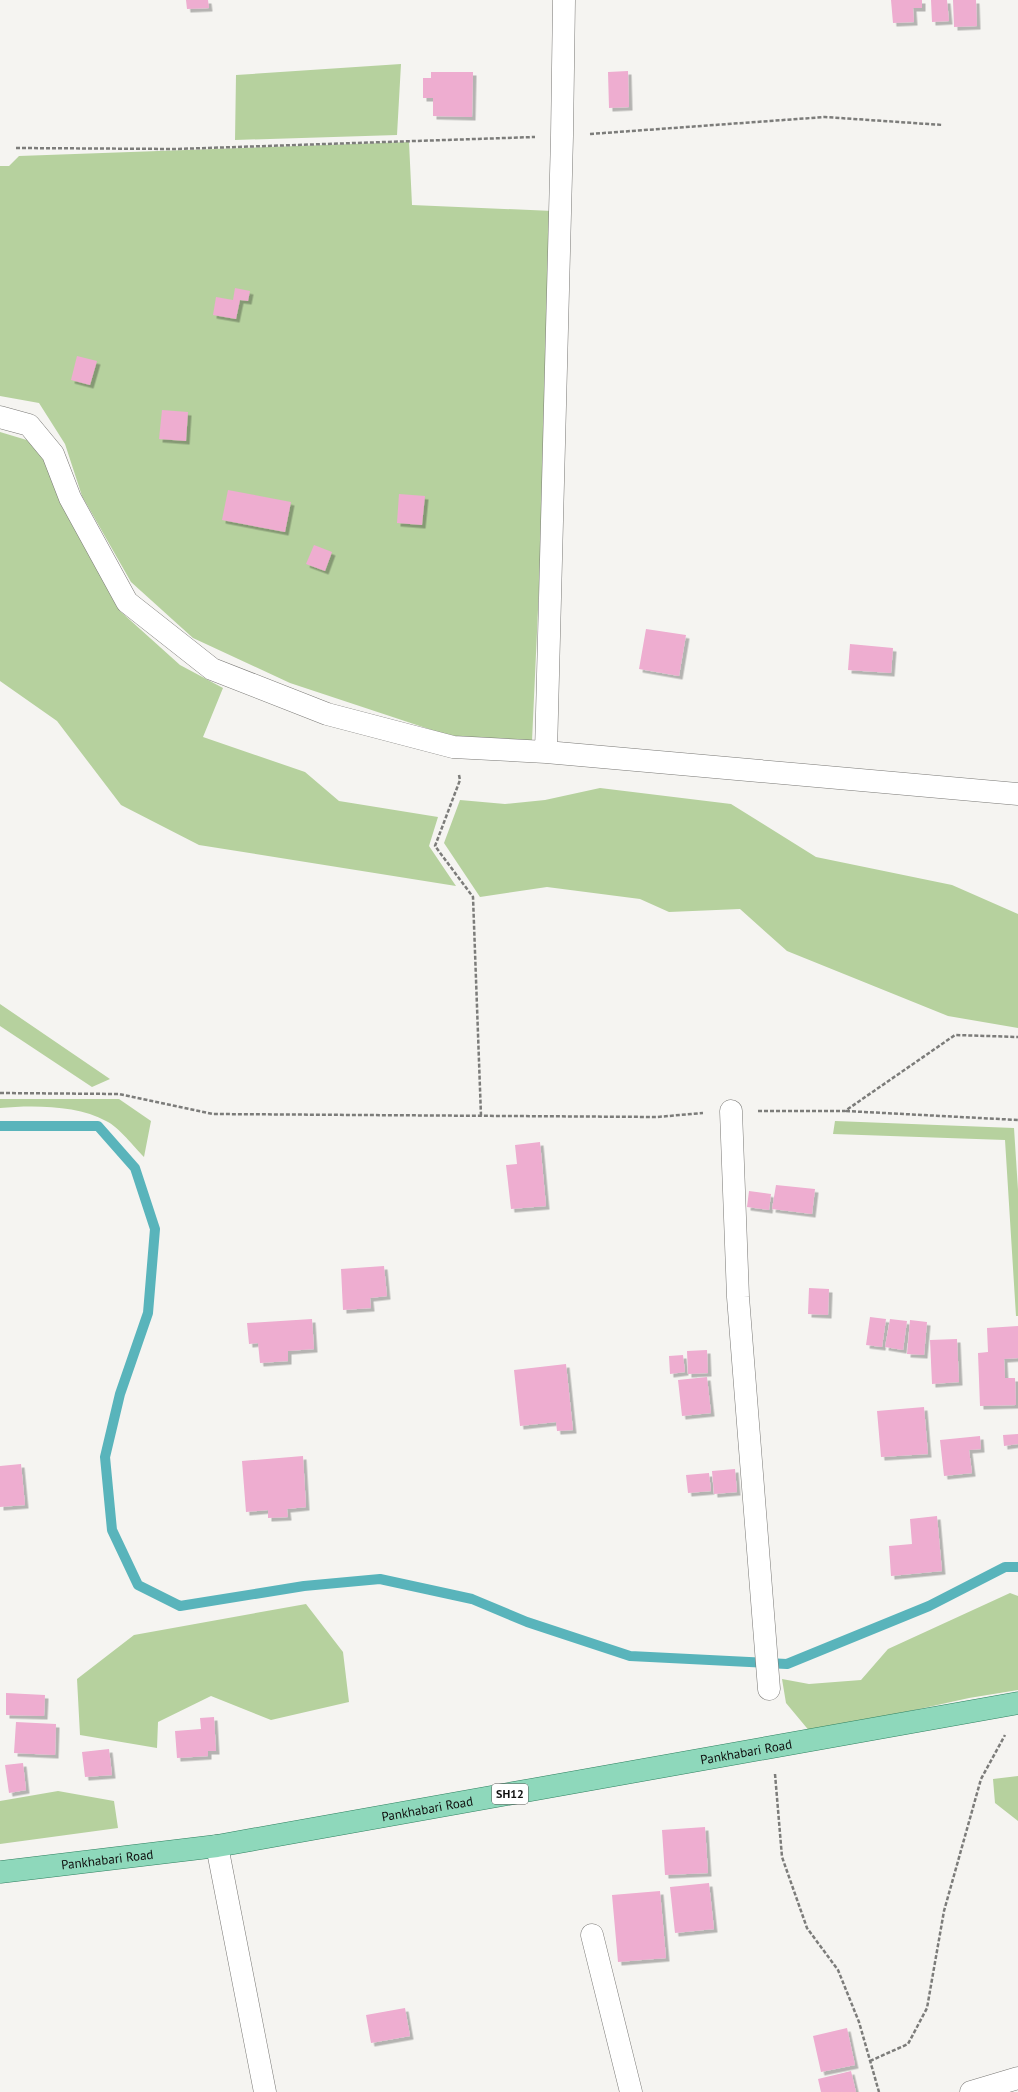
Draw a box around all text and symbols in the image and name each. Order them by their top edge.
street label: Pankhabari Road [699,1736,793,1769]
road number: SH12 [492,1784,528,1804]
street label: Pankhabari Road [380,1792,474,1825]
street label: Pankhabari Road [60,1846,154,1874]

